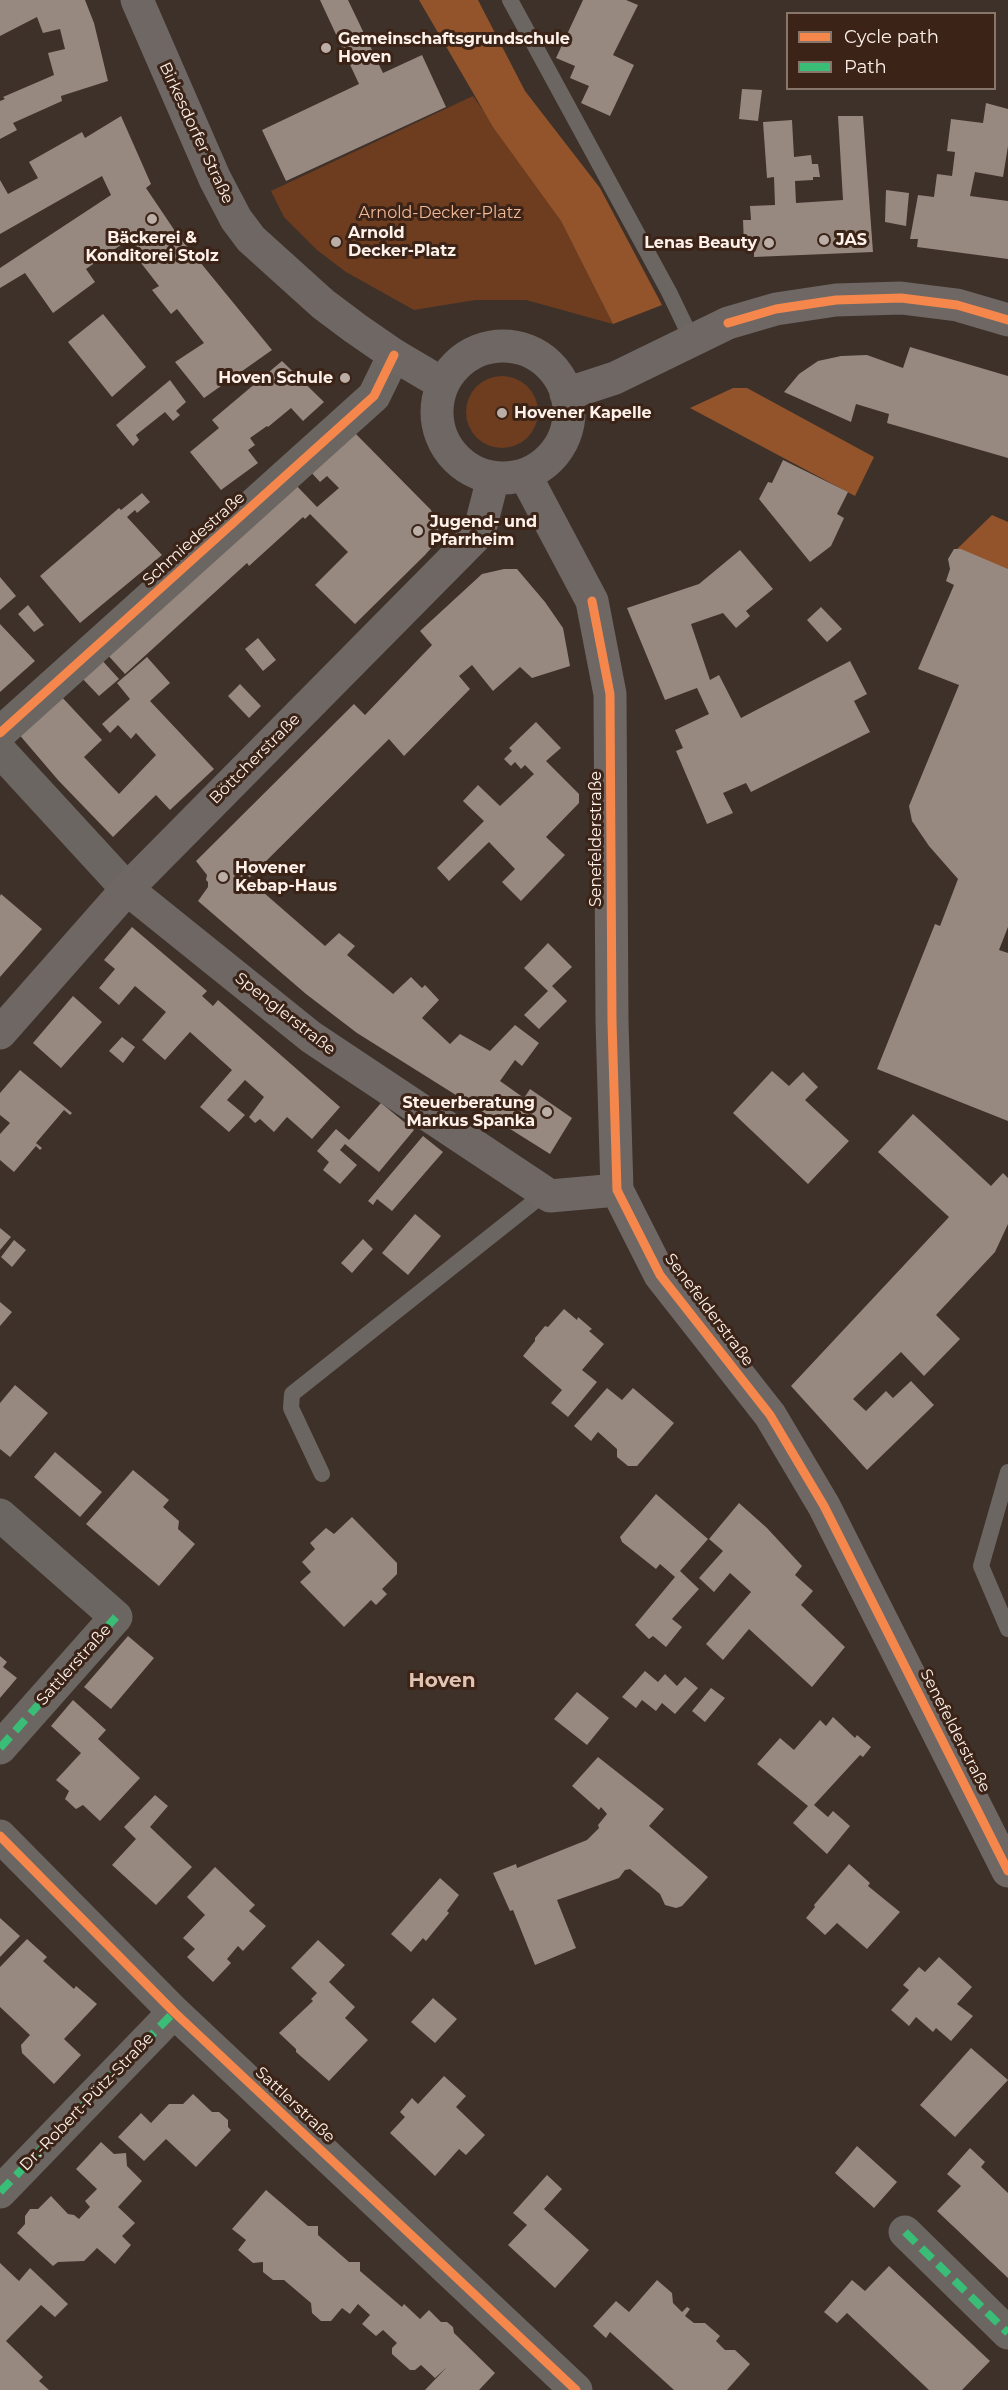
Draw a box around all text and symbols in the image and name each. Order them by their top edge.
legend [786,12,996,90]
text: Cycle path [844,26,939,48]
place label: Gemeinschaftsgrundschule Hoven [338,29,570,67]
marker: Gemeinschaftsgrundschule Hoven [319,41,333,55]
text: Path [844,56,887,78]
street label: Birkesdorfer Straße [155,59,237,207]
park label: Arnold-Decker-Platz [359,203,521,223]
marker: Bäckerei & Konditorei Stolz [145,212,159,226]
place label: Arnold Decker-Platz [348,223,456,261]
place label: Bäckerei & Konditorei Stolz [85,228,219,266]
place label: JAS [836,230,867,250]
place label: Lenas Beauty [644,233,757,253]
marker: JAS [817,233,831,247]
marker: Arnold Decker-Platz [329,235,343,249]
marker: Lenas Beauty [762,236,776,250]
place label: Hoven Schule [218,368,333,388]
marker: Hoven Schule [338,371,352,385]
place label: Hovener Kapelle [514,403,652,423]
marker: Hovener Kapelle [495,406,509,420]
street label: Schmiedestraße [139,488,249,590]
place label: Jugend- und Pfarrheim [430,512,537,550]
marker: Jugend- und Pfarrheim [411,524,425,538]
street label: Böttcherstraße [206,710,304,808]
street label: Senefelderstraße [586,771,606,907]
place label: Hovener Kebap-Haus [235,858,337,896]
marker: Hovener Kebap-Haus [216,870,230,884]
street label: Spenglerstraße [231,969,339,1059]
place label: Steuerberatung Markus Spanka [403,1093,535,1131]
marker: Steuerberatung Markus Spanka [540,1105,554,1119]
street label: Senefelderstraße [660,1250,758,1370]
street label: Sattlerstraße [33,1621,115,1709]
street label: Senefelderstraße [916,1666,994,1796]
district label: Hoven [408,1669,476,1693]
street label: Dr.-Robert-Pütz-Straße [16,2029,158,2175]
street label: Sattlerstraße [251,2063,339,2147]

